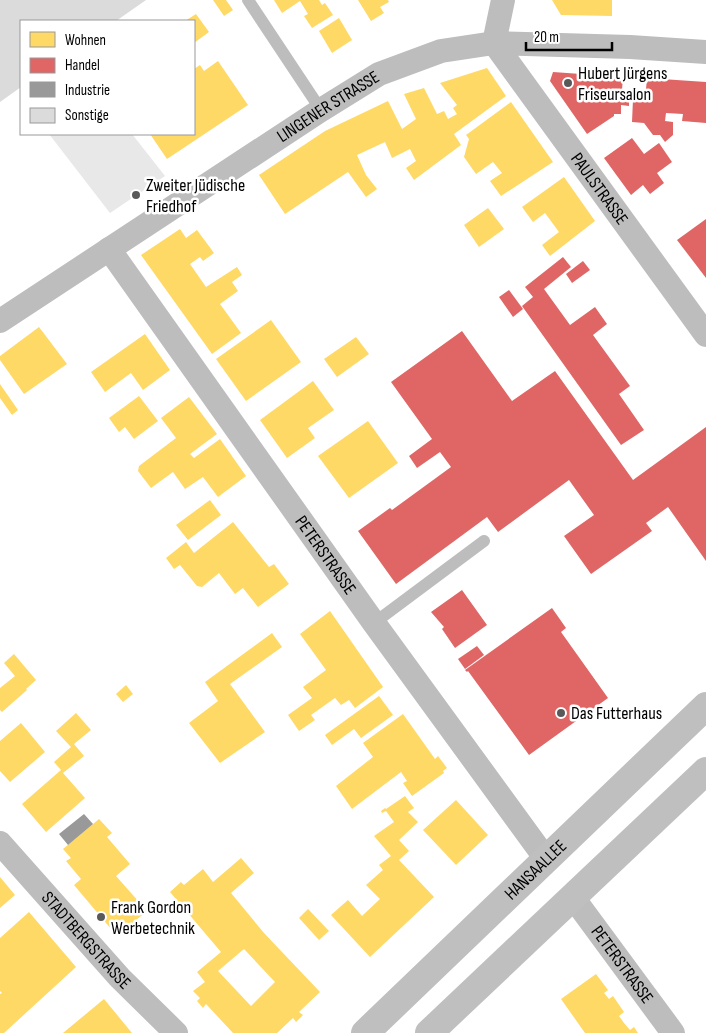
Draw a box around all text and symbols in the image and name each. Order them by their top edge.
legend [20,20,195,135]
scale bar [526,20,612,52]
text: 20 m [534,28,559,47]
text: Wohnen [65,31,106,50]
text: Handel [65,56,100,75]
place label: Hubert Jürgens Friseursalon [578,63,668,105]
street label: LINGENER STRASSE [273,66,383,147]
marker: Hubert Jürgens Friseursalon [562,77,574,89]
text: Industrie [65,81,110,100]
text: Sonstige [65,106,109,125]
street label: PAULSTRASSE [567,149,633,229]
place label: Zweiter Jüdische Friedhof [146,175,245,217]
marker: Zweiter Jüdische Friedhof [130,189,142,201]
street label: PETERSTRASSE [291,512,361,598]
place label: Das Futterhaus [571,703,662,724]
marker: Das Futterhaus [555,707,567,719]
street label: HANSAALLEE [500,835,571,904]
street label: STADTBERGSTRASSE [37,887,135,993]
place label: Frank Gordon Werbetechnik [111,897,195,939]
marker: Frank Gordon Werbetechnik [95,911,107,923]
street label: PETERSTRASSE [587,921,658,1007]

